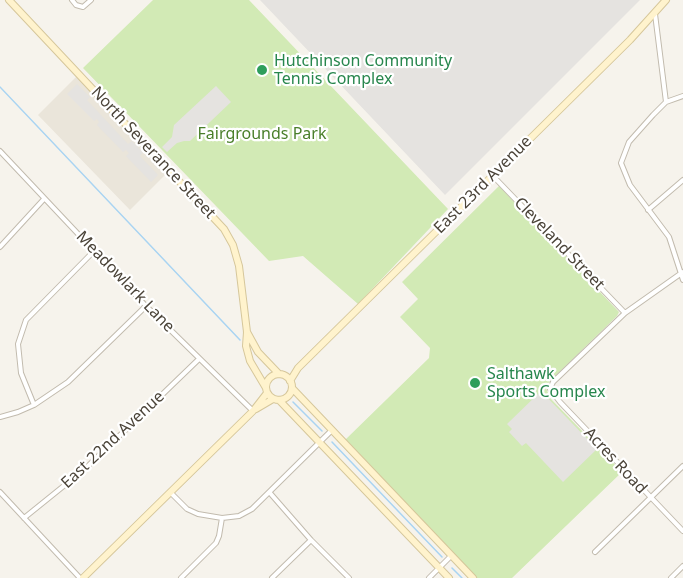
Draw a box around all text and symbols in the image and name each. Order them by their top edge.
place label: Hutchinson Community Tennis Complex [274,51,452,89]
marker: Hutchinson Community Tennis Complex [255,63,269,77]
street label: North Severance Street [87,83,219,223]
park label: Fairgrounds Park [198,124,326,144]
street label: East 23rd Avenue [430,132,536,238]
street label: Cleveland Street [510,194,608,294]
street label: Meadowlark Lane [72,228,178,336]
place label: Salthawk Sports Complex [487,364,605,402]
marker: Salthawk Sports Complex [468,376,482,390]
street label: East 22nd Avenue [58,387,168,493]
street label: Acres Road [580,424,650,498]

